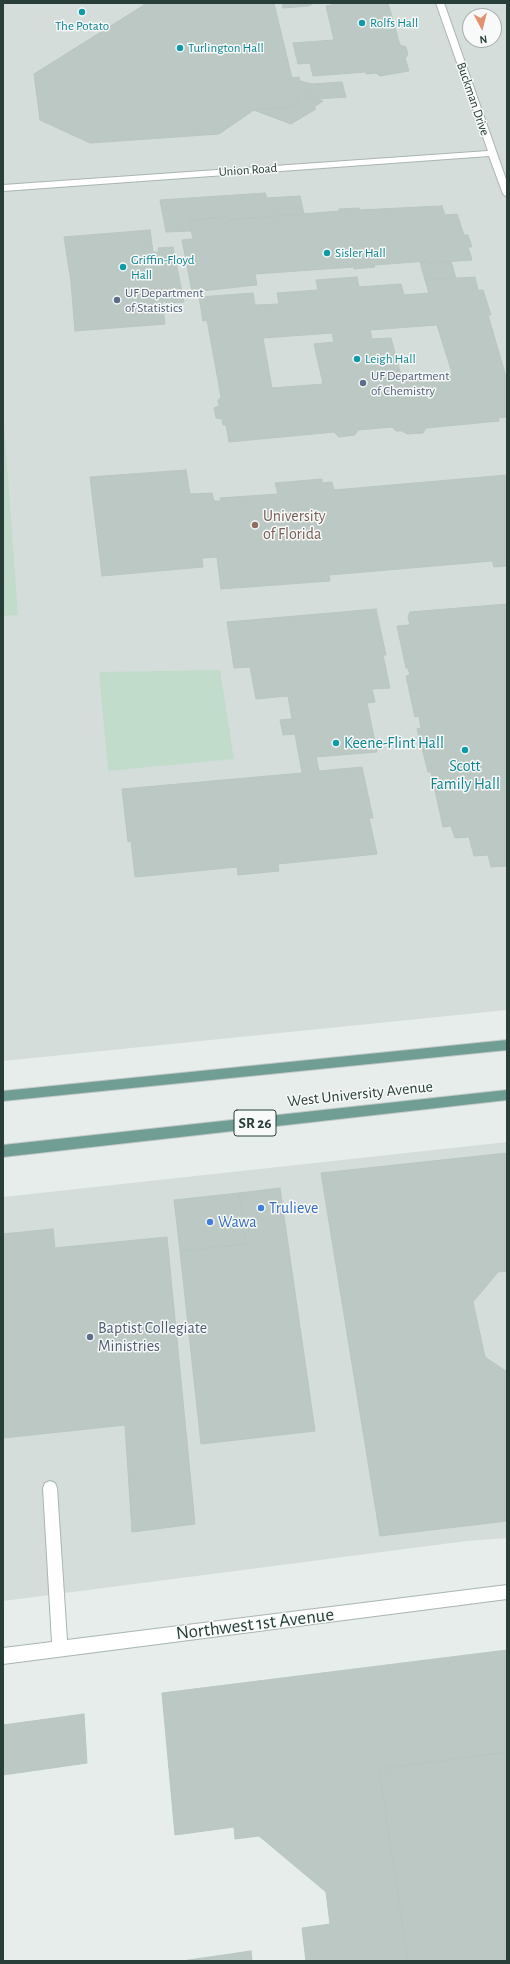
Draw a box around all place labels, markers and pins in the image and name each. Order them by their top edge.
marker: The Potato [77,7,87,17]
place label: Rolfs Hall [370,15,418,31]
place label: The Potato [55,18,109,34]
marker: Rolfs Hall [357,18,367,28]
place label: Turlington Hall [188,40,264,56]
marker: Turlington Hall [175,43,185,53]
place label: Sisler Hall [335,245,386,261]
marker: Sisler Hall [322,248,332,258]
place label: Griffin-Floyd Hall [131,252,194,283]
marker: Griffin-Floyd Hall [118,262,128,272]
place label: UF Department of Statistics [125,285,203,316]
marker: UF Department of Statistics [112,295,122,305]
place label: Leigh Hall [365,351,416,367]
marker: Leigh Hall [352,354,362,364]
place label: UF Department of Chemistry [371,368,449,399]
marker: UF Department of Chemistry [358,378,368,388]
place label: University of Florida [263,506,326,544]
marker: University of Florida [250,520,260,530]
place label: Keene-Flint Hall [344,733,444,753]
marker: Keene-Flint Hall [331,738,341,748]
marker: Scott Family Hall [460,745,470,755]
place label: Scott Family Hall [430,756,500,794]
place label: Trulieve [269,1198,318,1218]
marker: Trulieve [256,1203,266,1213]
place label: Wawa [218,1212,257,1232]
marker: Wawa [205,1217,215,1227]
place label: Baptist Collegiate Ministries [98,1318,207,1356]
marker: Baptist Collegiate Ministries [85,1332,95,1342]

